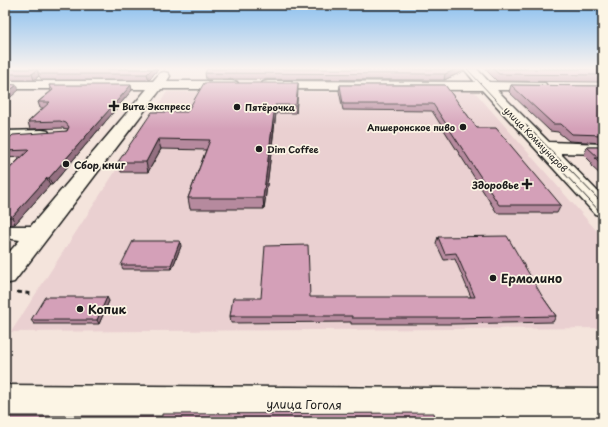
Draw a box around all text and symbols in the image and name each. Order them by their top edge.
place label: Вита Экспресс [122,99,190,113]
place label: Пятёрочка [245,100,296,114]
marker: Вита Экспресс [109,101,119,111]
marker: Пятёрочка [232,102,242,112]
street label: улица Коммунаров [501,103,571,175]
place label: Апшеронское пиво [367,120,456,134]
marker: Апшеронское пиво [458,122,468,132]
place label: Dim Coffee [267,142,319,156]
marker: Dim Coffee [254,144,264,154]
place label: Сбор книг [74,157,126,172]
marker: Сбор книг [61,159,71,169]
place label: Здоровье [471,177,520,192]
marker: Здоровье [522,179,532,189]
place label: Ермолино [501,269,562,287]
marker: Ермолино [488,273,498,283]
place label: Копик [88,300,127,318]
marker: Копик [75,304,85,314]
street label: улица Гоголя [266,394,342,414]

